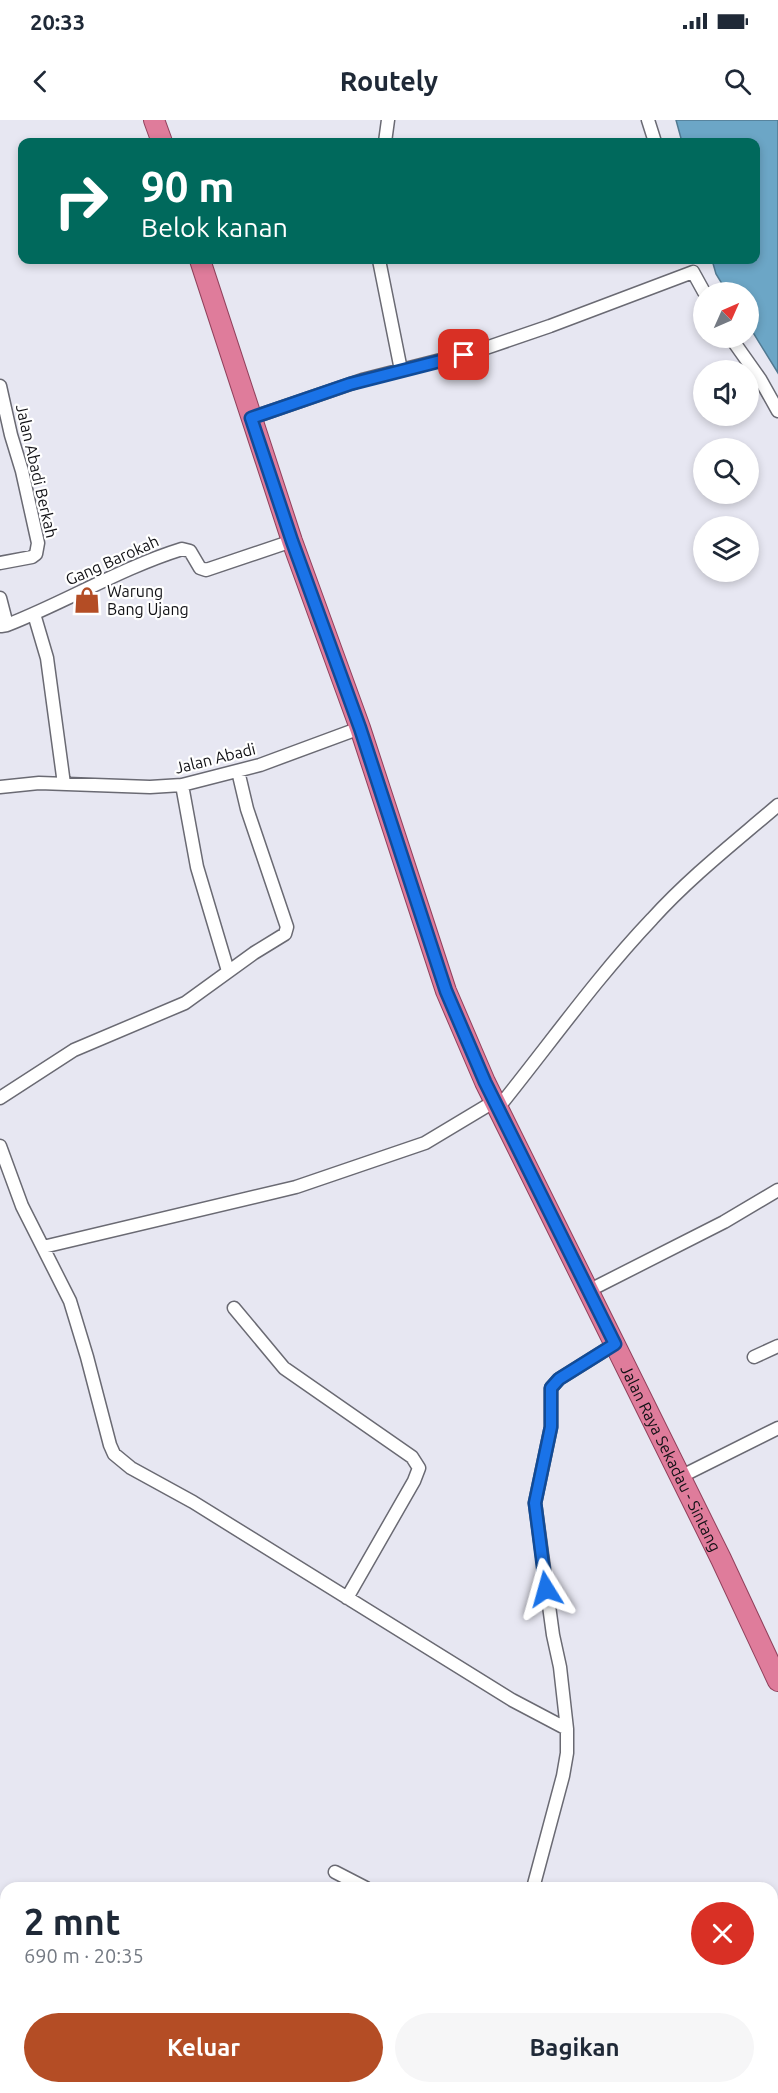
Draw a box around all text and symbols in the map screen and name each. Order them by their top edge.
text: 20:33 [30,9,85,34]
icon: back [24,65,57,98]
icon: search [721,65,754,98]
text: Routely [340,66,438,96]
icon: right [42,162,120,240]
text: 90 m [141,163,235,210]
text: Belok kanan [141,212,288,242]
north arrow [693,282,759,348]
map controls [693,282,759,582]
pin [438,329,489,380]
icon: arrive [447,338,480,371]
button: sound [693,360,759,426]
street label: Jalan Abadi Berkah [13,402,61,540]
button: search [693,438,759,504]
button: layers [693,516,759,582]
street label: Gang Barokah [63,531,161,589]
place label: Warung Bang Ujang [107,582,189,618]
shop icon: Warung Bang Ujang [72,585,102,615]
street label: Jalan Abadi [173,739,257,777]
street label: Jalan Raya Sekadau - Sintang [617,1362,725,1554]
position arrow [514,1557,578,1621]
text: 2 mnt [24,1901,120,1942]
button: close [691,1902,754,1965]
text: 690 m · 20:35 [24,1944,144,1967]
button: Keluar [24,2013,383,2082]
button: Bagikan [395,2013,754,2082]

